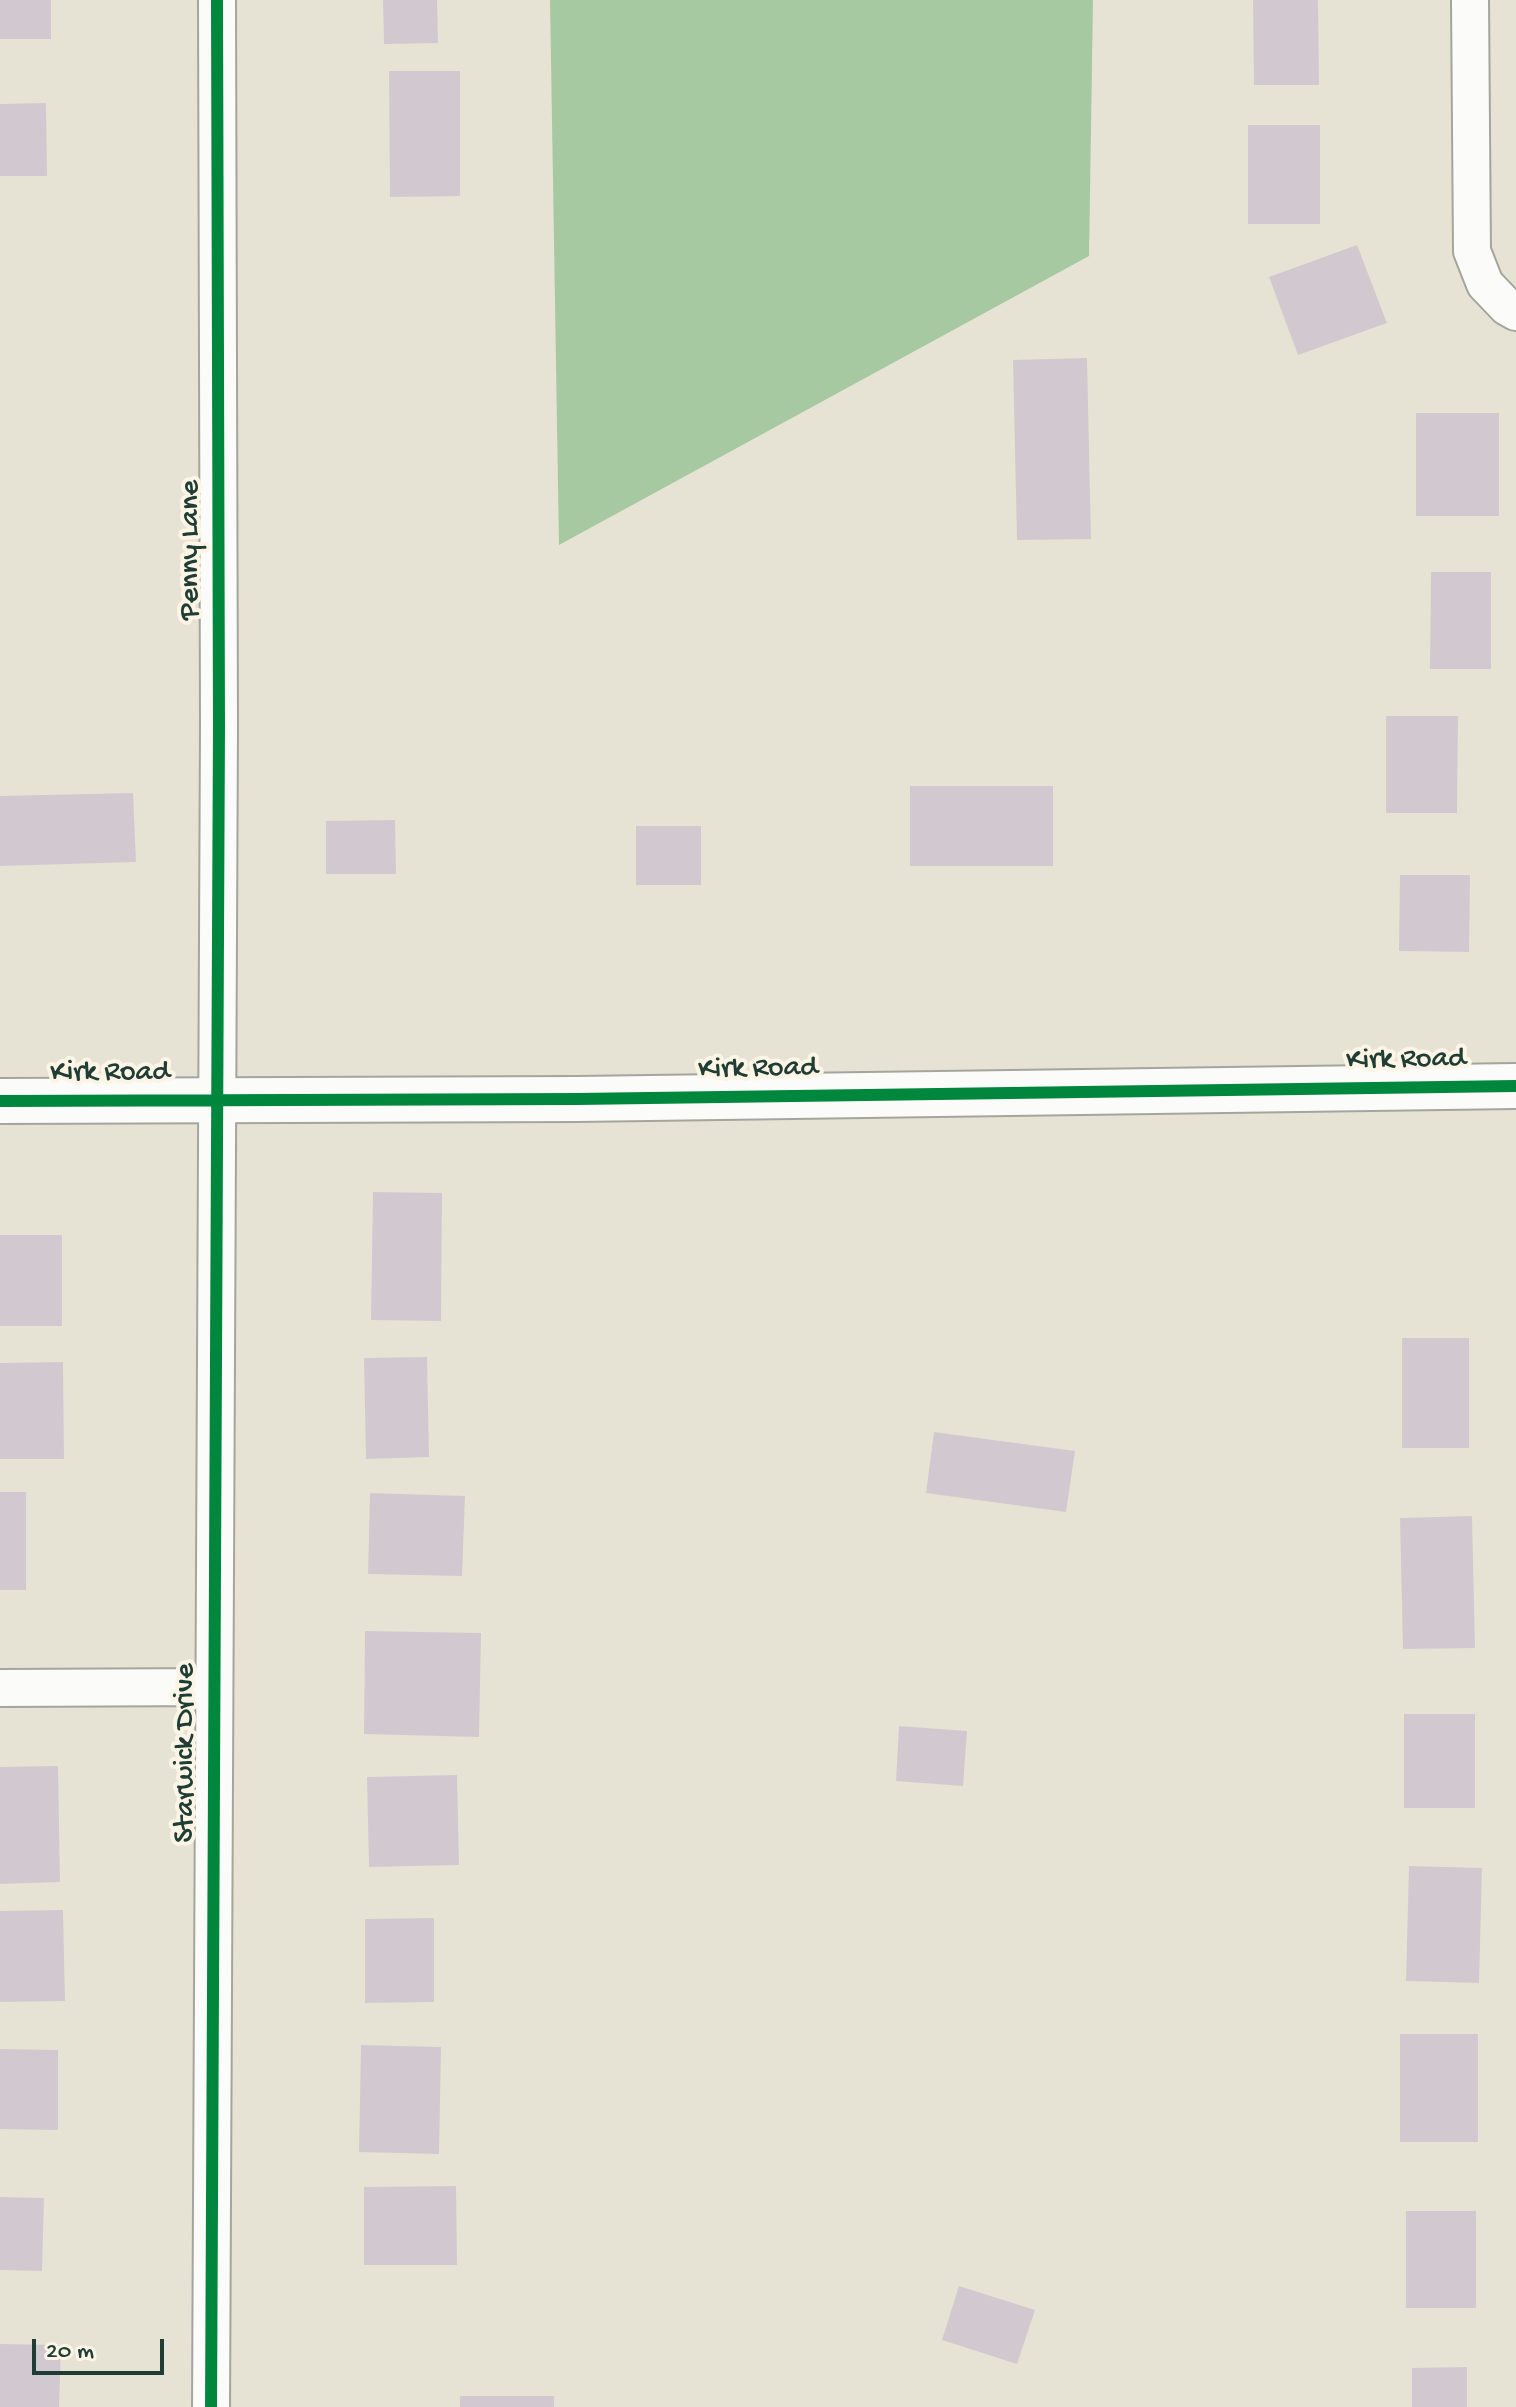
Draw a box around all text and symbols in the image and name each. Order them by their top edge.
street label: Penny Lane [174,480,210,620]
street label: Kirk Road [1346,1042,1466,1080]
street label: Kirk Road [698,1051,818,1089]
street label: Kirk Road [50,1056,170,1092]
street label: Starwick Drive [169,1663,205,1843]
scale bar [36,2323,168,2373]
text: 20 m [46,2338,94,2367]

